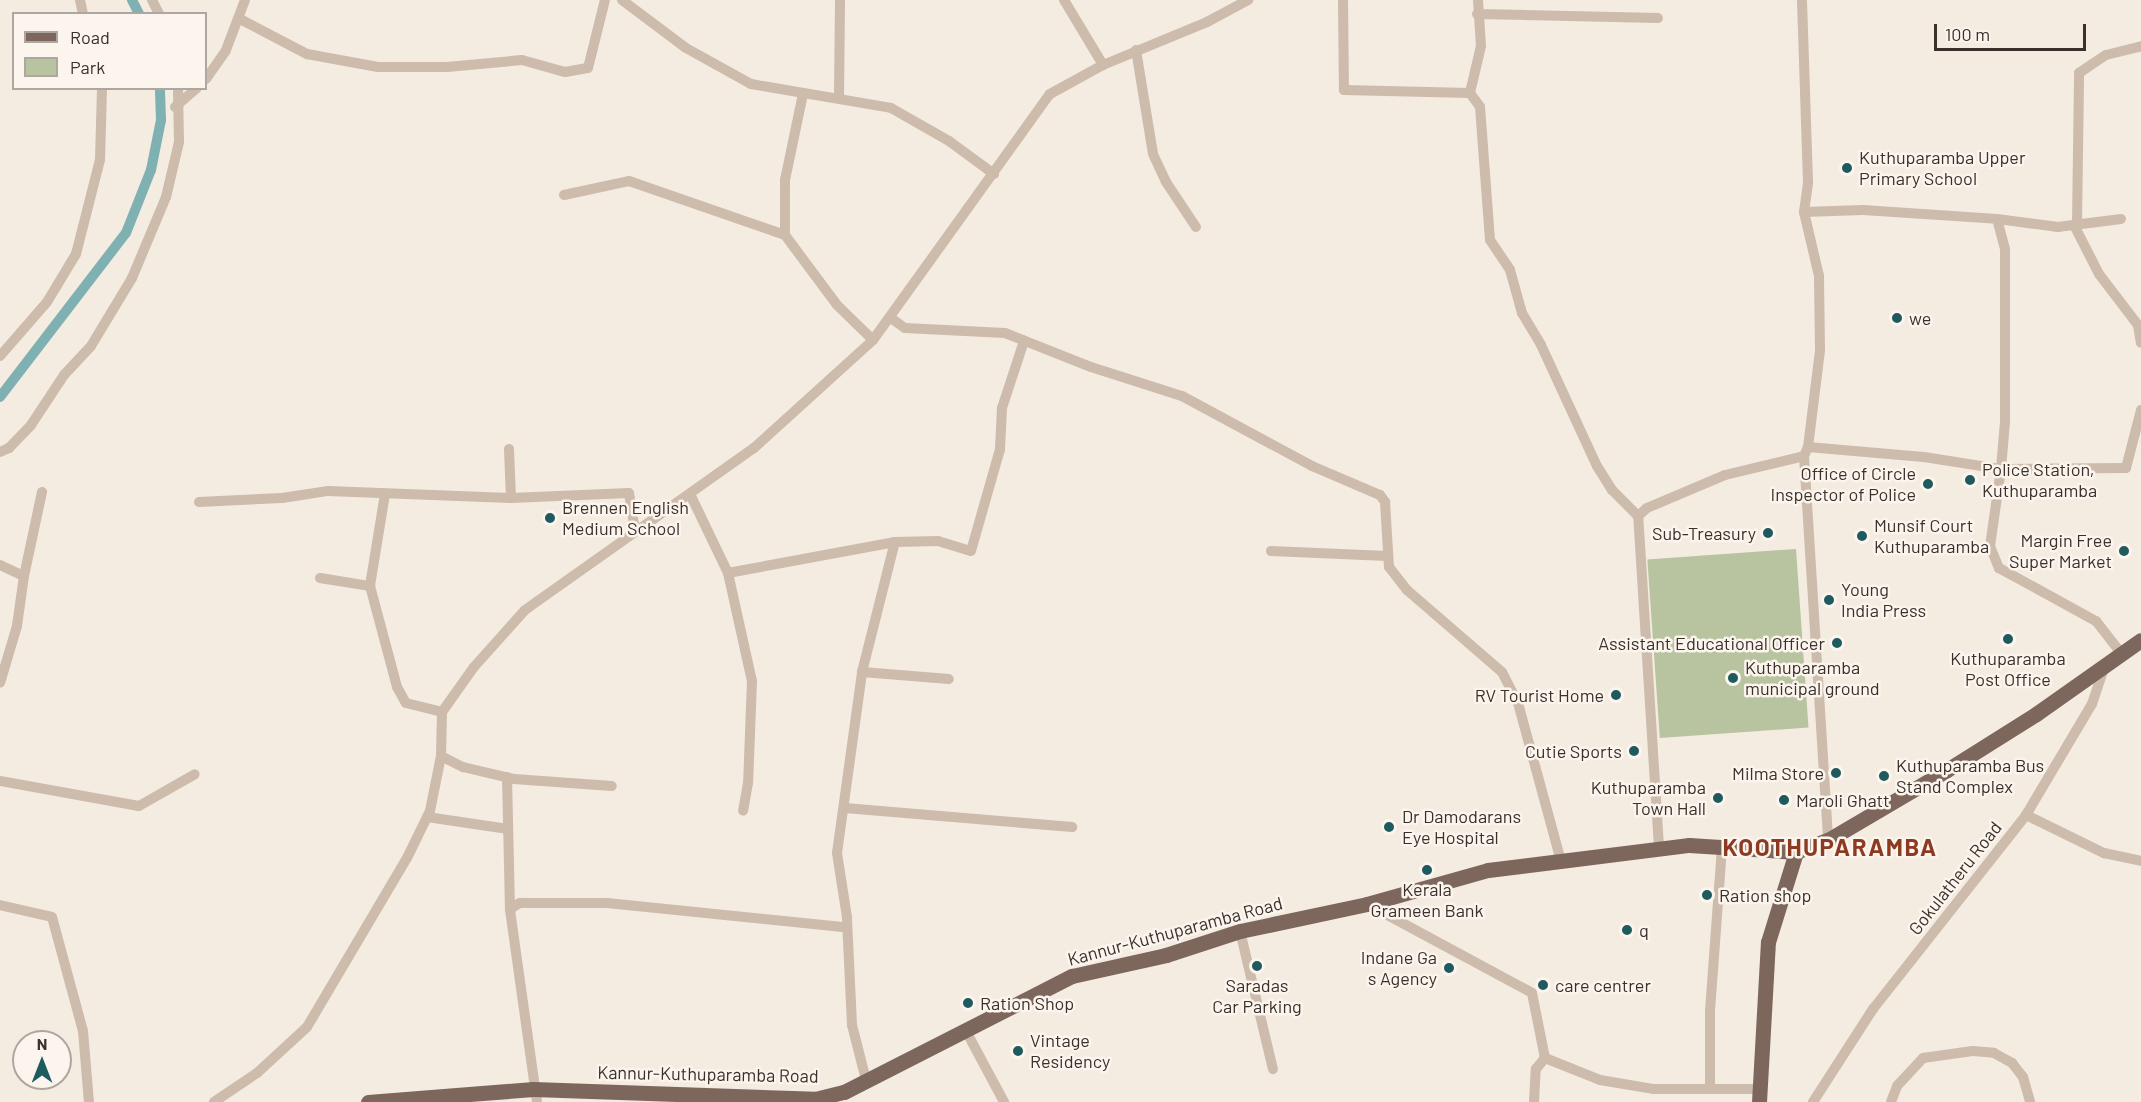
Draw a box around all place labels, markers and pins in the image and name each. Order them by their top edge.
place label: Kuthuparamba Upper Primary School [1859,147,2025,190]
marker: Kuthuparamba Upper Primary School [1840,161,1854,175]
place label: we [1909,307,1931,329]
marker: we [1890,311,1904,325]
place label: Police Station, Kuthuparamba [1982,459,2097,502]
place label: Office of Circle Inspector of Police [1770,463,1916,506]
marker: Police Station, Kuthuparamba [1963,473,1977,487]
marker: Office of Circle Inspector of Police [1921,477,1935,491]
place label: Brennen English Medium School [562,497,689,540]
marker: Brennen English Medium School [543,511,557,525]
place label: Munsif Court Kuthuparamba [1874,515,1989,558]
place label: Sub-Treasury [1652,522,1756,544]
marker: Sub-Treasury [1761,526,1775,540]
marker: Munsif Court Kuthuparamba [1855,529,1869,543]
place label: Margin Free Super Market [2009,530,2112,572]
marker: Margin Free Super Market [2117,544,2131,558]
place label: Young India Press [1841,579,1926,622]
marker: Young India Press [1822,593,1836,607]
place label: Assistant Educational Officer [1598,632,1825,654]
marker: Kuthuparamba Post Office [2001,632,2015,646]
marker: Assistant Educational Officer [1830,636,1844,650]
place label: Kuthuparamba Post Office [1950,648,2066,690]
place label: Kuthuparamba municipal ground [1745,657,1880,700]
marker: Kuthuparamba municipal ground [1726,671,1740,685]
place label: RV Tourist Home [1475,684,1604,706]
marker: RV Tourist Home [1609,688,1623,702]
place label: Cutie Sports [1525,740,1622,762]
marker: Cutie Sports [1627,744,1641,758]
place label: Kuthuparamba Bus Stand Complex [1896,755,2044,798]
place label: Milma Store [1732,762,1824,784]
marker: Milma Store [1829,766,1843,780]
marker: Kuthuparamba Bus Stand Complex [1877,769,1891,783]
place label: Kuthuparamba Town Hall [1591,777,1706,820]
place label: Maroli Ghatt [1796,789,1890,811]
marker: Kuthuparamba Town Hall [1711,791,1725,805]
marker: Maroli Ghatt [1777,793,1791,807]
place label: Dr Damodarans Eye Hospital [1402,806,1521,848]
marker: Dr Damodarans Eye Hospital [1380,818,1398,836]
marker: Kerala Grameen Bank [1420,863,1434,877]
place label: Kerala Grameen Bank [1370,879,1484,922]
place label: Ration shop [1719,884,1811,906]
marker: Ration shop [1700,888,1714,902]
place label: q [1639,919,1649,941]
marker: q [1620,923,1634,937]
place label: Indane Ga s Agency [1361,947,1437,990]
marker: Saradas Car Parking [1250,959,1264,973]
marker: Indane Ga s Agency [1442,961,1456,975]
place label: care centrer [1555,974,1651,996]
place label: Saradas Car Parking [1212,975,1302,1018]
marker: care centrer [1536,978,1550,992]
place label: Ration Shop [980,992,1074,1014]
marker: Ration Shop [961,996,975,1010]
place label: Vintage Residency [1030,1030,1110,1072]
marker: Vintage Residency [1011,1044,1025,1058]

